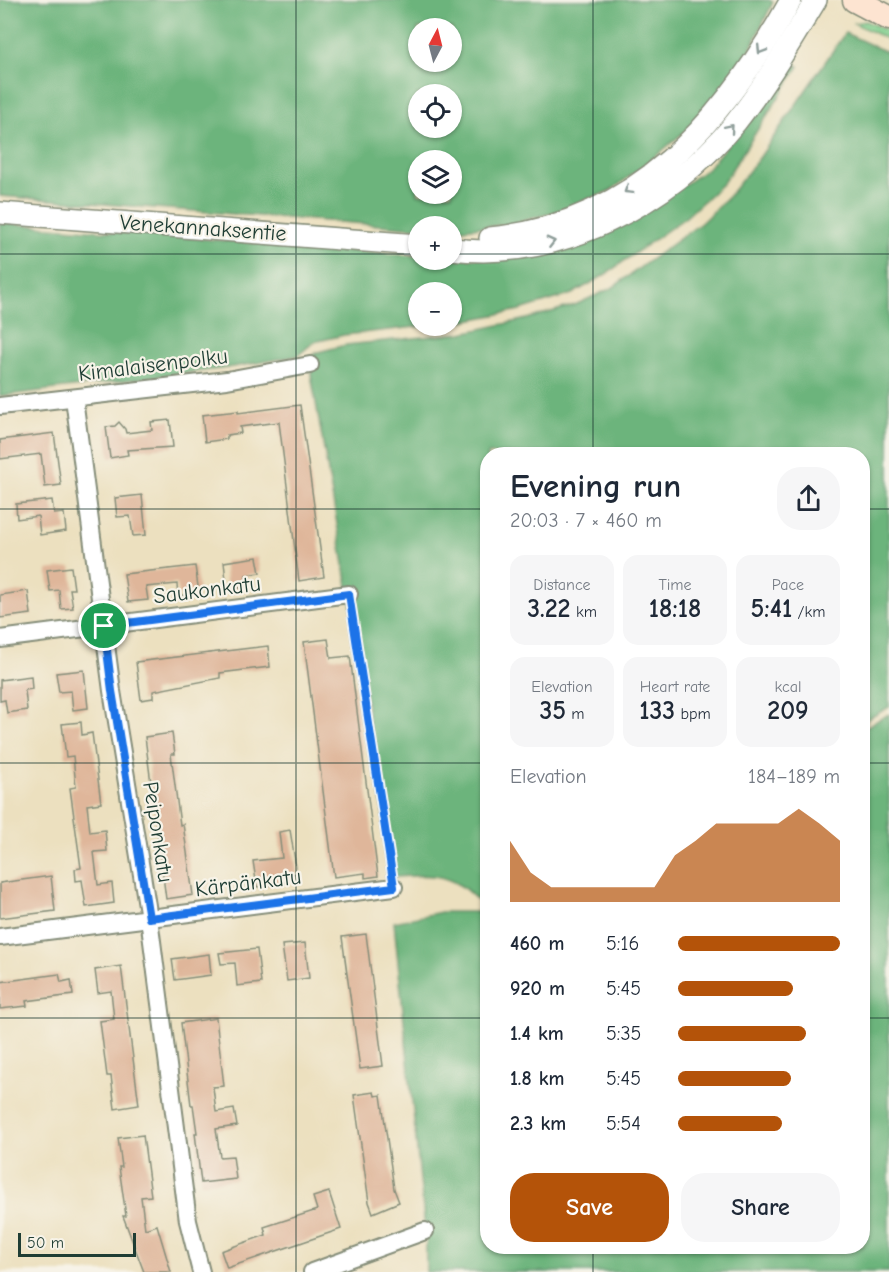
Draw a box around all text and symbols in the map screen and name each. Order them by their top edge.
north arrow [408,18,462,72]
map controls [408,18,462,336]
one-way arrow [758,44,769,55]
button: locate [408,84,462,138]
one-way arrow [723,124,734,135]
button: layers [408,150,462,204]
one-way arrow [624,183,634,195]
street label: Venekannaksentie [119,209,287,247]
button: + [408,216,462,270]
one-way arrow [545,237,556,249]
button: − [408,282,462,336]
street label: Kimalaisenpolku [77,343,229,387]
text: Evening run [510,467,681,505]
button: share [777,467,840,530]
text: 20:03 · 7 × 460 m [510,509,662,532]
street label: Saukonkatu [152,571,262,609]
text: Distance [533,576,591,594]
text: Time [658,576,692,594]
text: Pace [772,576,804,594]
text: 3.22 [527,594,571,624]
text: 18:18 [649,594,701,624]
text: 5:41 [751,594,792,624]
pin [78,600,129,651]
text: km [571,603,597,621]
text: /km [792,603,825,621]
icon: arrive [87,609,120,642]
text: Elevation [531,678,593,696]
text: Heart rate [640,678,710,696]
text: kcal [775,678,801,696]
text: 35 [539,696,566,726]
text: 133 [639,696,675,726]
text: 209 [767,696,809,726]
text: m [566,705,585,723]
text: bpm [675,705,711,723]
text: Elevation [510,765,587,788]
text: 184–189 m [748,765,840,788]
street label: Peiponkatu [137,780,179,884]
street label: Kärpänkatu [193,864,303,902]
text: 460 m [510,932,564,955]
text: 5:16 [606,932,639,955]
text: 920 m [510,977,565,1000]
text: 5:45 [606,977,641,1000]
text: 1.4 km [510,1022,564,1045]
text: 5:35 [606,1022,641,1045]
text: 1.8 km [510,1067,565,1090]
text: 5:45 [606,1067,641,1090]
text: 2.3 km [510,1112,566,1135]
text: 5:54 [606,1112,641,1135]
button: Save [510,1173,669,1242]
button: Share [681,1173,840,1242]
scale bar [18,1230,136,1258]
text: 50 m [27,1234,64,1252]

